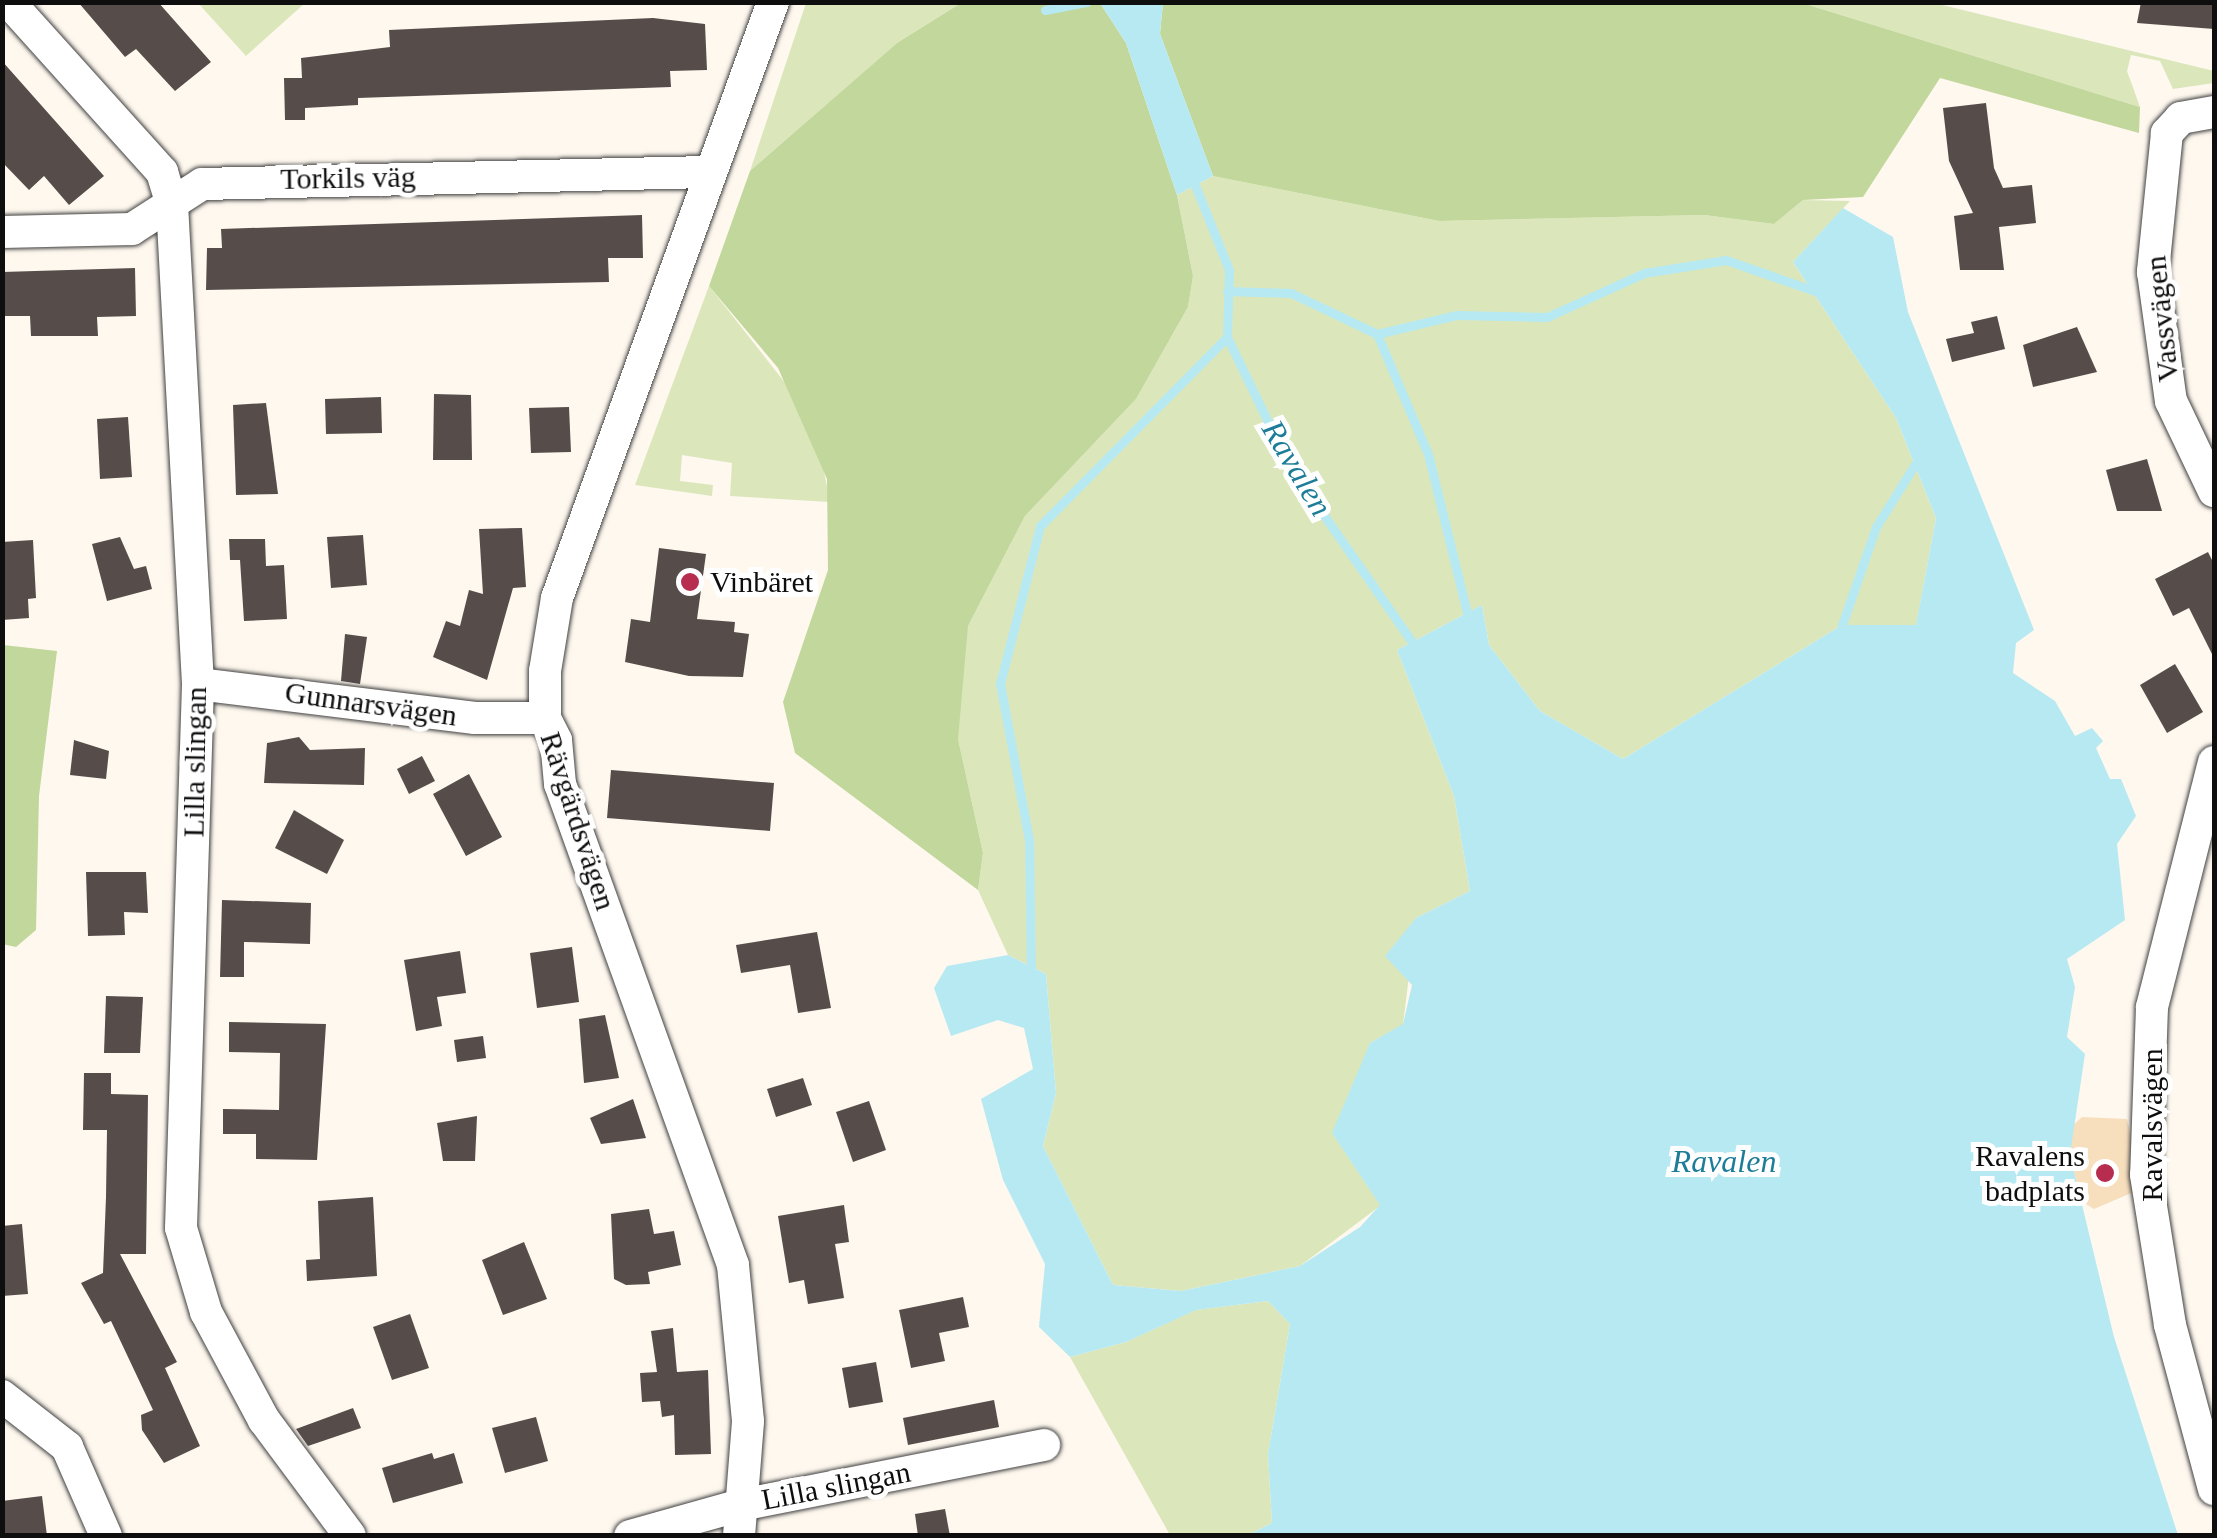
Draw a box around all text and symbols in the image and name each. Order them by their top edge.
street label: Torkils väg [280,159,416,197]
street label: Vassvägen [2137,254,2187,384]
water label: Ravalen [1254,413,1340,523]
place label: Vinbäret [710,564,813,600]
marker: Vinbäret [679,571,701,593]
street label: Gunnarsvägen [283,674,459,734]
street label: Lilla slingan [176,686,214,838]
street label: Rävgärdsvägen [532,727,624,915]
street label: Ravalsvägen [2134,1048,2170,1202]
place label: Ravalens badplats [1975,1138,2085,1208]
water label: Ravalen [1672,1142,1776,1180]
marker: Ravalens badplats [2094,1162,2116,1184]
street label: Lilla slingan [759,1454,913,1518]

